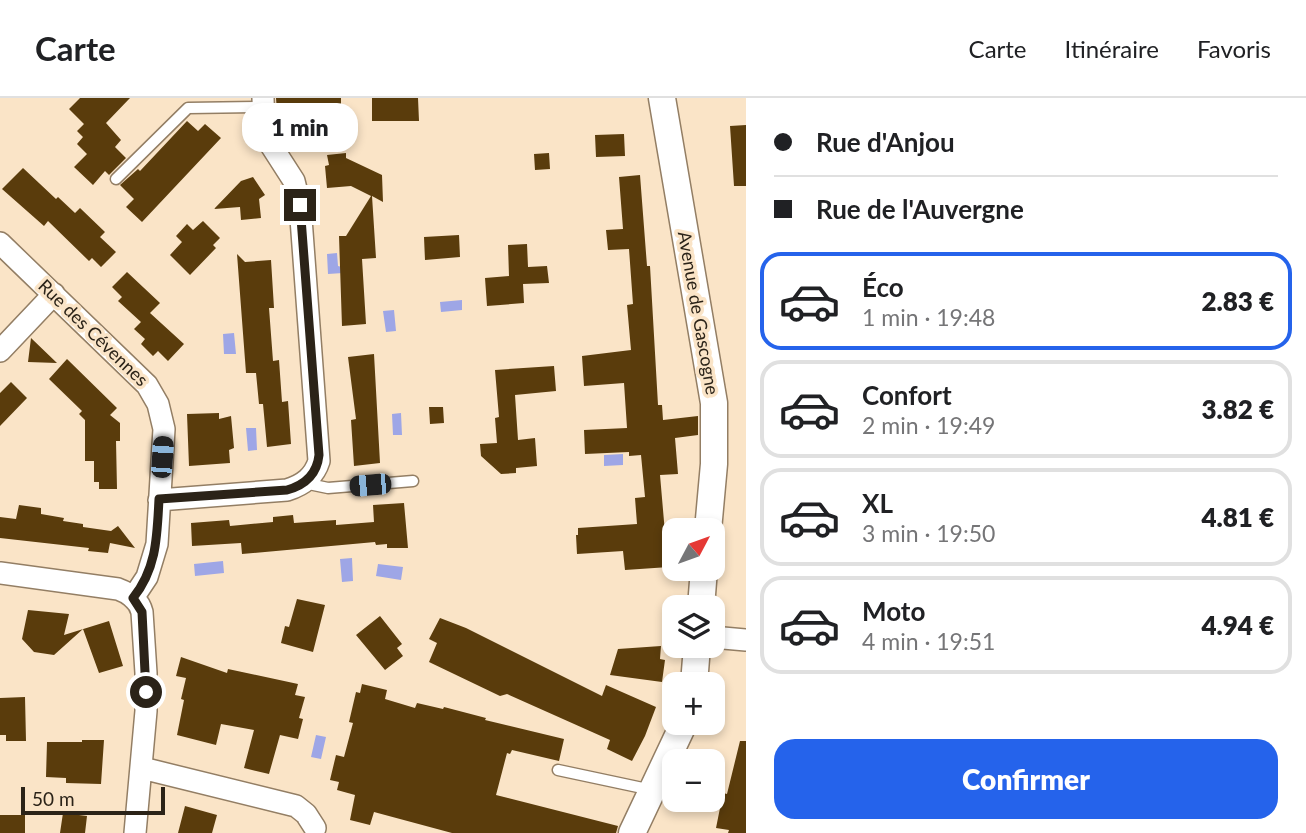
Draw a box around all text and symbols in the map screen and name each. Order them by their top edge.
text: Carte [35,28,116,68]
text: Carte [969,34,1027,63]
text: Itinéraire [1065,34,1159,63]
text: Favoris [1197,34,1271,63]
callout: 1 min [242,104,358,153]
text: 1 min [271,113,329,141]
text: Rue d'Anjou [816,126,955,158]
route end [284,189,316,221]
text: Rue de l'Auvergne [816,193,1024,225]
street label: Avenue de Gascogne [674,229,724,396]
icon: car [778,270,841,333]
text: Éco [862,271,904,303]
street label: Rue des Cévennes [34,274,153,390]
text: 2.83 € [1201,285,1274,317]
text: 1 min · 19:48 [862,303,995,331]
icon: car [778,378,841,441]
text: Confort [862,379,952,411]
text: 3.82 € [1201,393,1274,425]
text: 2 min · 19:49 [862,411,995,439]
car [151,435,174,479]
car [349,473,392,497]
icon: car [778,486,841,549]
text: XL [862,487,893,519]
text: 4.81 € [1201,501,1274,533]
north arrow [662,518,724,581]
map controls [662,518,725,812]
text: 3 min · 19:50 [862,519,995,547]
icon: car [778,594,841,657]
button: layers [662,595,725,658]
text: Moto [862,595,925,627]
text: 4.94 € [1201,609,1274,641]
text: 4 min · 19:51 [862,627,995,655]
button: + [662,672,725,735]
route start [130,676,162,708]
button: Confirmer [774,739,1278,819]
button: − [662,749,725,812]
scale bar [21,784,164,816]
text: 50 m [32,787,75,810]

